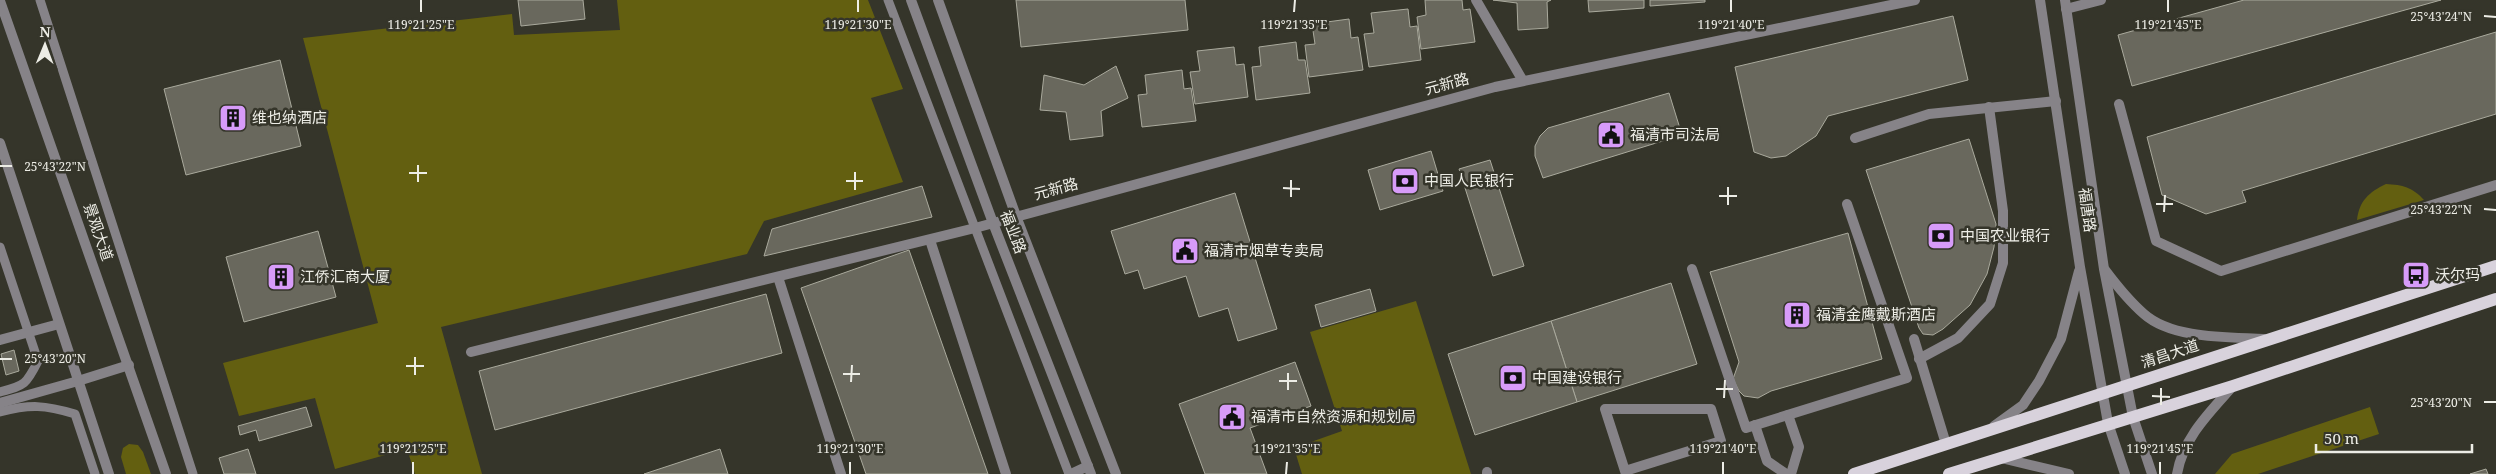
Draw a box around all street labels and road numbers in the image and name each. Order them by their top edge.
street label: 元新路 [1422,68,1471,99]
street label: 元新路 [1031,173,1080,204]
street label: 福唐路 [2075,186,2101,234]
street label: 景观大道 [80,200,118,263]
street label: 福业路 [997,207,1031,256]
street label: 清昌大道 [2138,334,2201,372]

